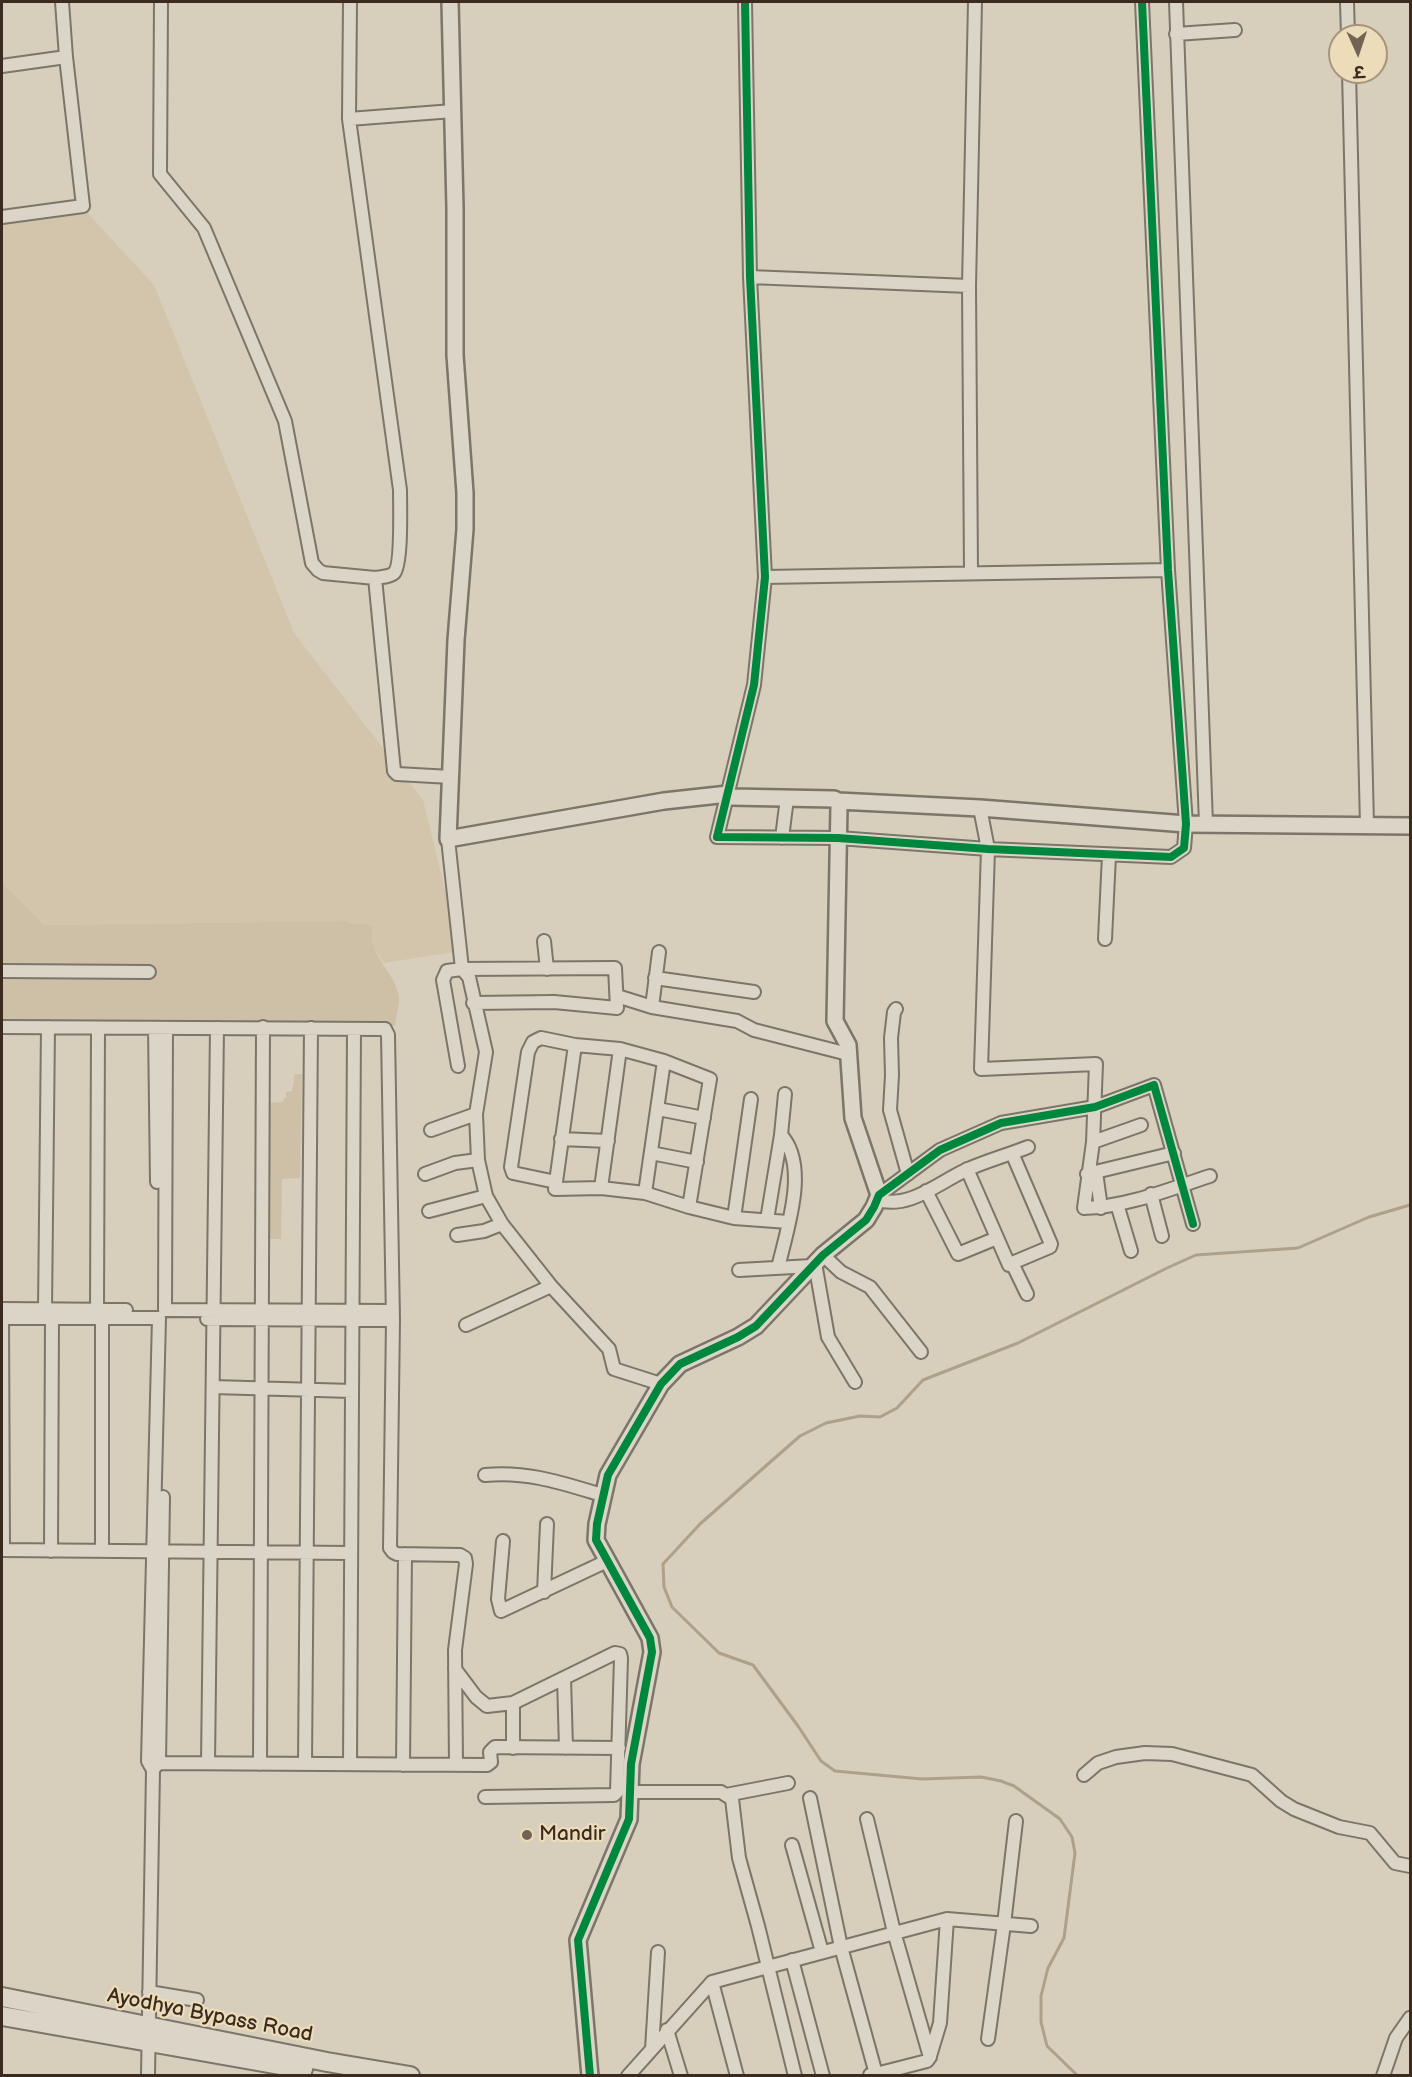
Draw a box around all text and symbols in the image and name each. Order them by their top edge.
north arrow [1328,24,1388,84]
text: उ [1353,61,1365,80]
place label: Mandir [539,1822,605,1848]
marker: Mandir [520,1828,534,1842]
street label: Ayodhya Bypass Road [105,1984,315,2048]

